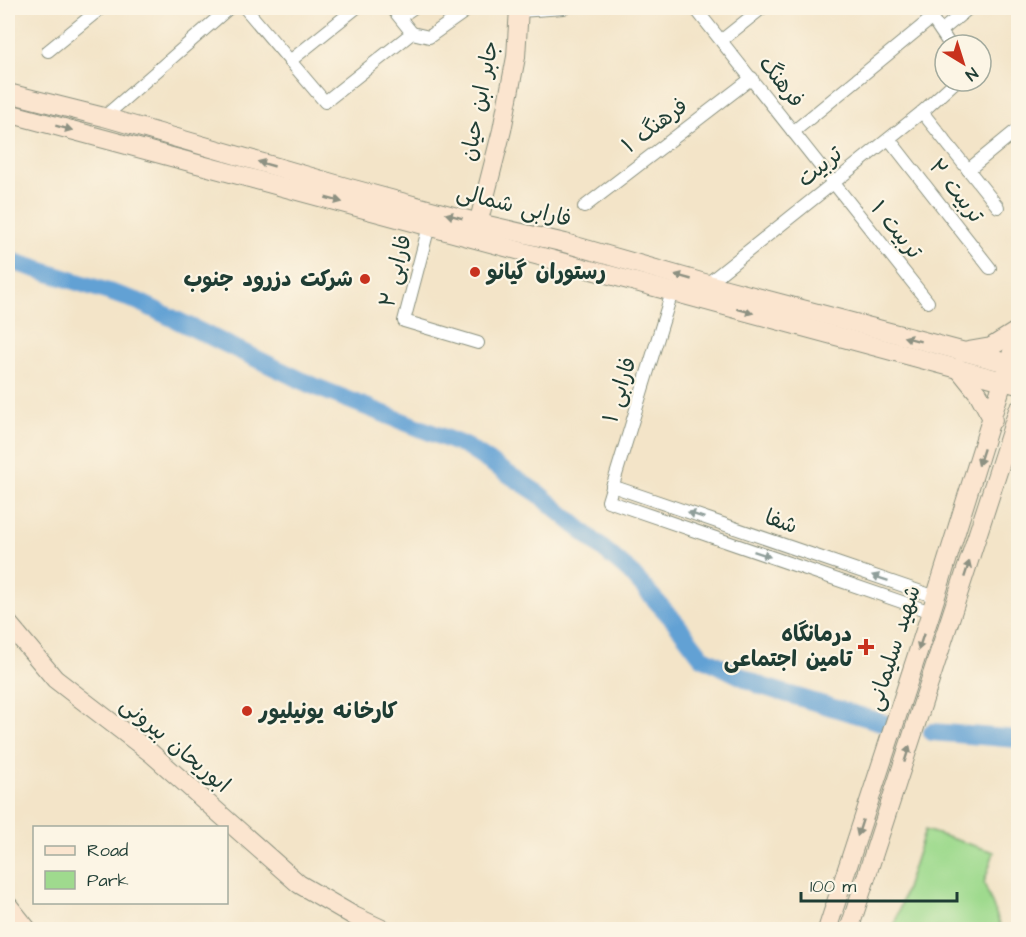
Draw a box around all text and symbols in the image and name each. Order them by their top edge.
north arrow [933,33,993,93]
street label: جابر ابن حیان [453,38,507,164]
street label: فرهنگ [751,49,811,115]
text: N [961,62,982,86]
street label: فرهنگ ۱ [616,91,694,161]
one-way arrow [55,124,73,134]
street label: تربیت [791,139,850,195]
street label: تربیت ۲ [921,152,991,230]
one-way arrow [257,159,275,168]
street label: فارابی شمالی [453,177,575,235]
street label: تربیت ۱ [863,194,929,266]
one-way arrow [324,196,343,206]
one-way arrow [445,211,463,220]
street label: فارابی ۲ [372,231,420,311]
place label: رستوران گیانو [485,257,606,288]
place label: شرکت دزرود جنوب [183,264,353,295]
marker: رستوران گیانو [468,265,482,279]
marker: شرکت دزرود جنوب [358,272,372,286]
one-way arrow [674,272,692,281]
one-way arrow [736,307,754,317]
one-way arrow [903,333,921,343]
street label: فارابی ۱ [595,353,645,427]
one-way arrow [976,448,985,466]
street label: شفا [761,502,801,542]
one-way arrow [687,510,705,519]
one-way arrow [753,550,771,560]
one-way arrow [963,560,973,578]
one-way arrow [871,573,889,582]
street label: شهید سلیمانی [859,581,929,715]
place label: درمانگاه تامین اجتماعی [724,619,853,675]
one-way arrow [916,633,925,651]
marker: درمانگاه تامین اجتماعی [857,638,875,656]
street label: ابوریحان بیرونی [113,690,237,800]
place label: کارخانه یونیلیور [257,696,398,727]
marker: کارخانه یونیلیور [240,704,254,718]
one-way arrow [902,745,912,763]
one-way arrow [855,819,865,837]
legend [33,826,228,904]
text: Road [87,838,128,863]
scale bar [801,865,957,903]
text: Park [87,868,129,893]
text: 100 m [810,874,856,899]

